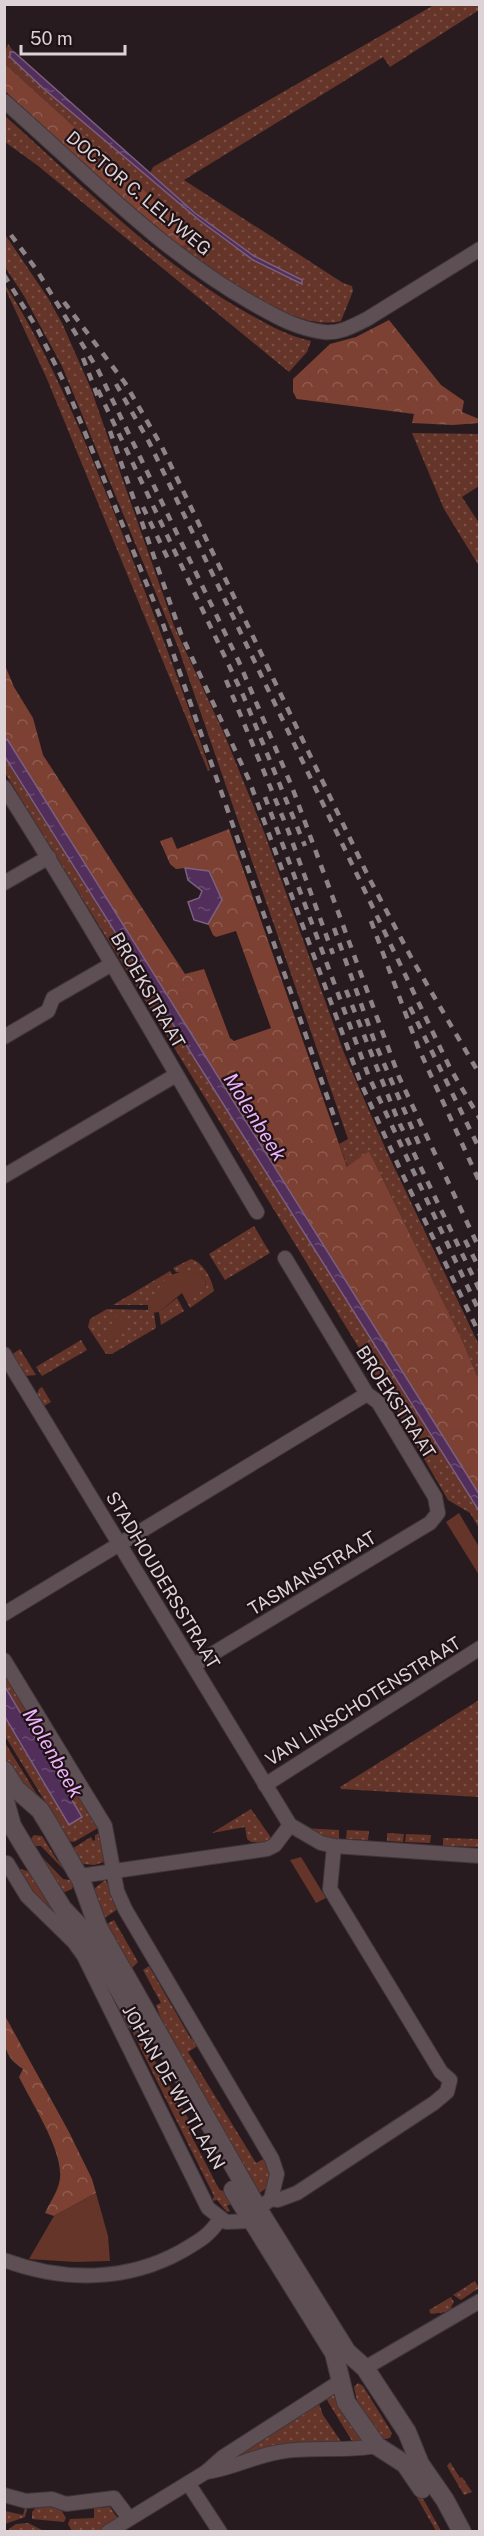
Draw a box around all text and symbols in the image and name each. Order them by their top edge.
scale bar [21,18,124,56]
text: 50 m [30,28,73,49]
street label: DOCTOR C. LELYWEG [63,126,215,260]
street label: BROEKSTRAAT [106,928,190,1052]
water label: Molenbeek [218,1068,292,1166]
street label: BROEKSTRAAT [352,1342,440,1462]
street label: STADHOUDERSSTRAAT [102,1488,224,1673]
street label: TASMANSTRAAT [244,1526,380,1619]
street label: VAN LINSCHOTENSTRAAT [261,1632,465,1770]
water label: Molenbeek [18,1704,88,1802]
street label: JOHAN DE WITTLAAN [118,2001,230,2173]

